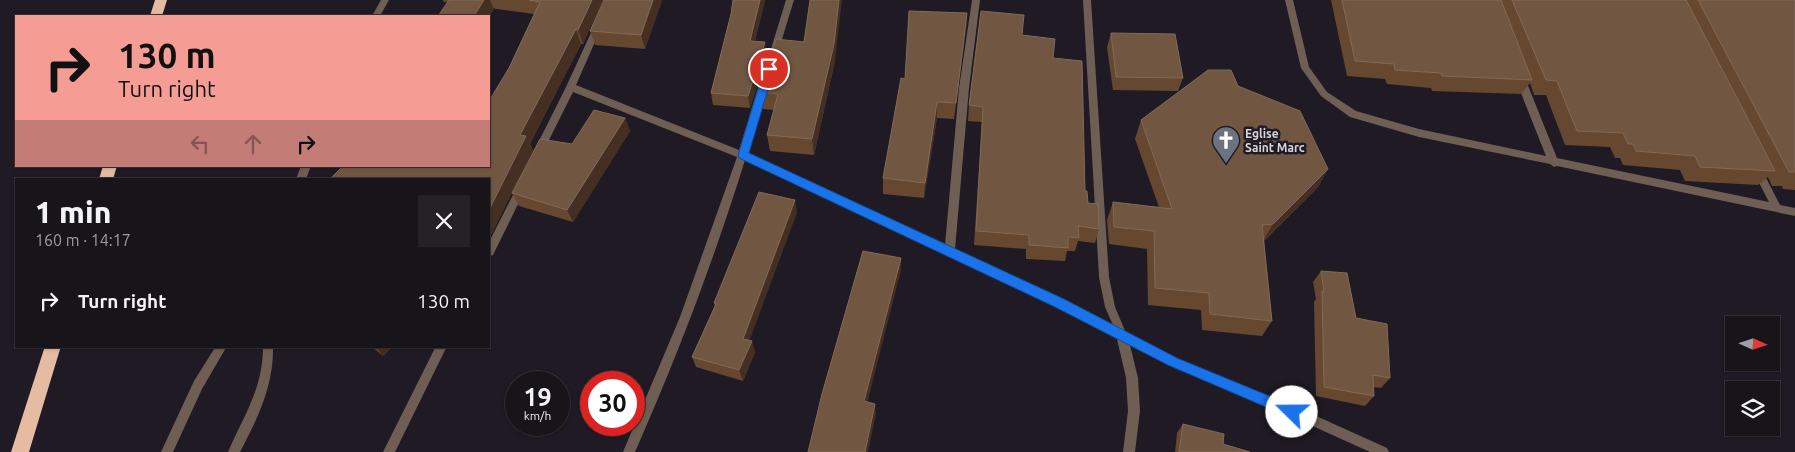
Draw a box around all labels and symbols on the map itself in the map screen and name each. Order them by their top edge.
pin [748,48,790,90]
church icon: Eglise Saint Marc [1211,125,1241,164]
place label: Eglise Saint Marc [1245,127,1305,154]
north arrow [1725,316,1780,371]
speed limit sign: 30 [580,371,645,436]
position arrow [1265,385,1317,437]

